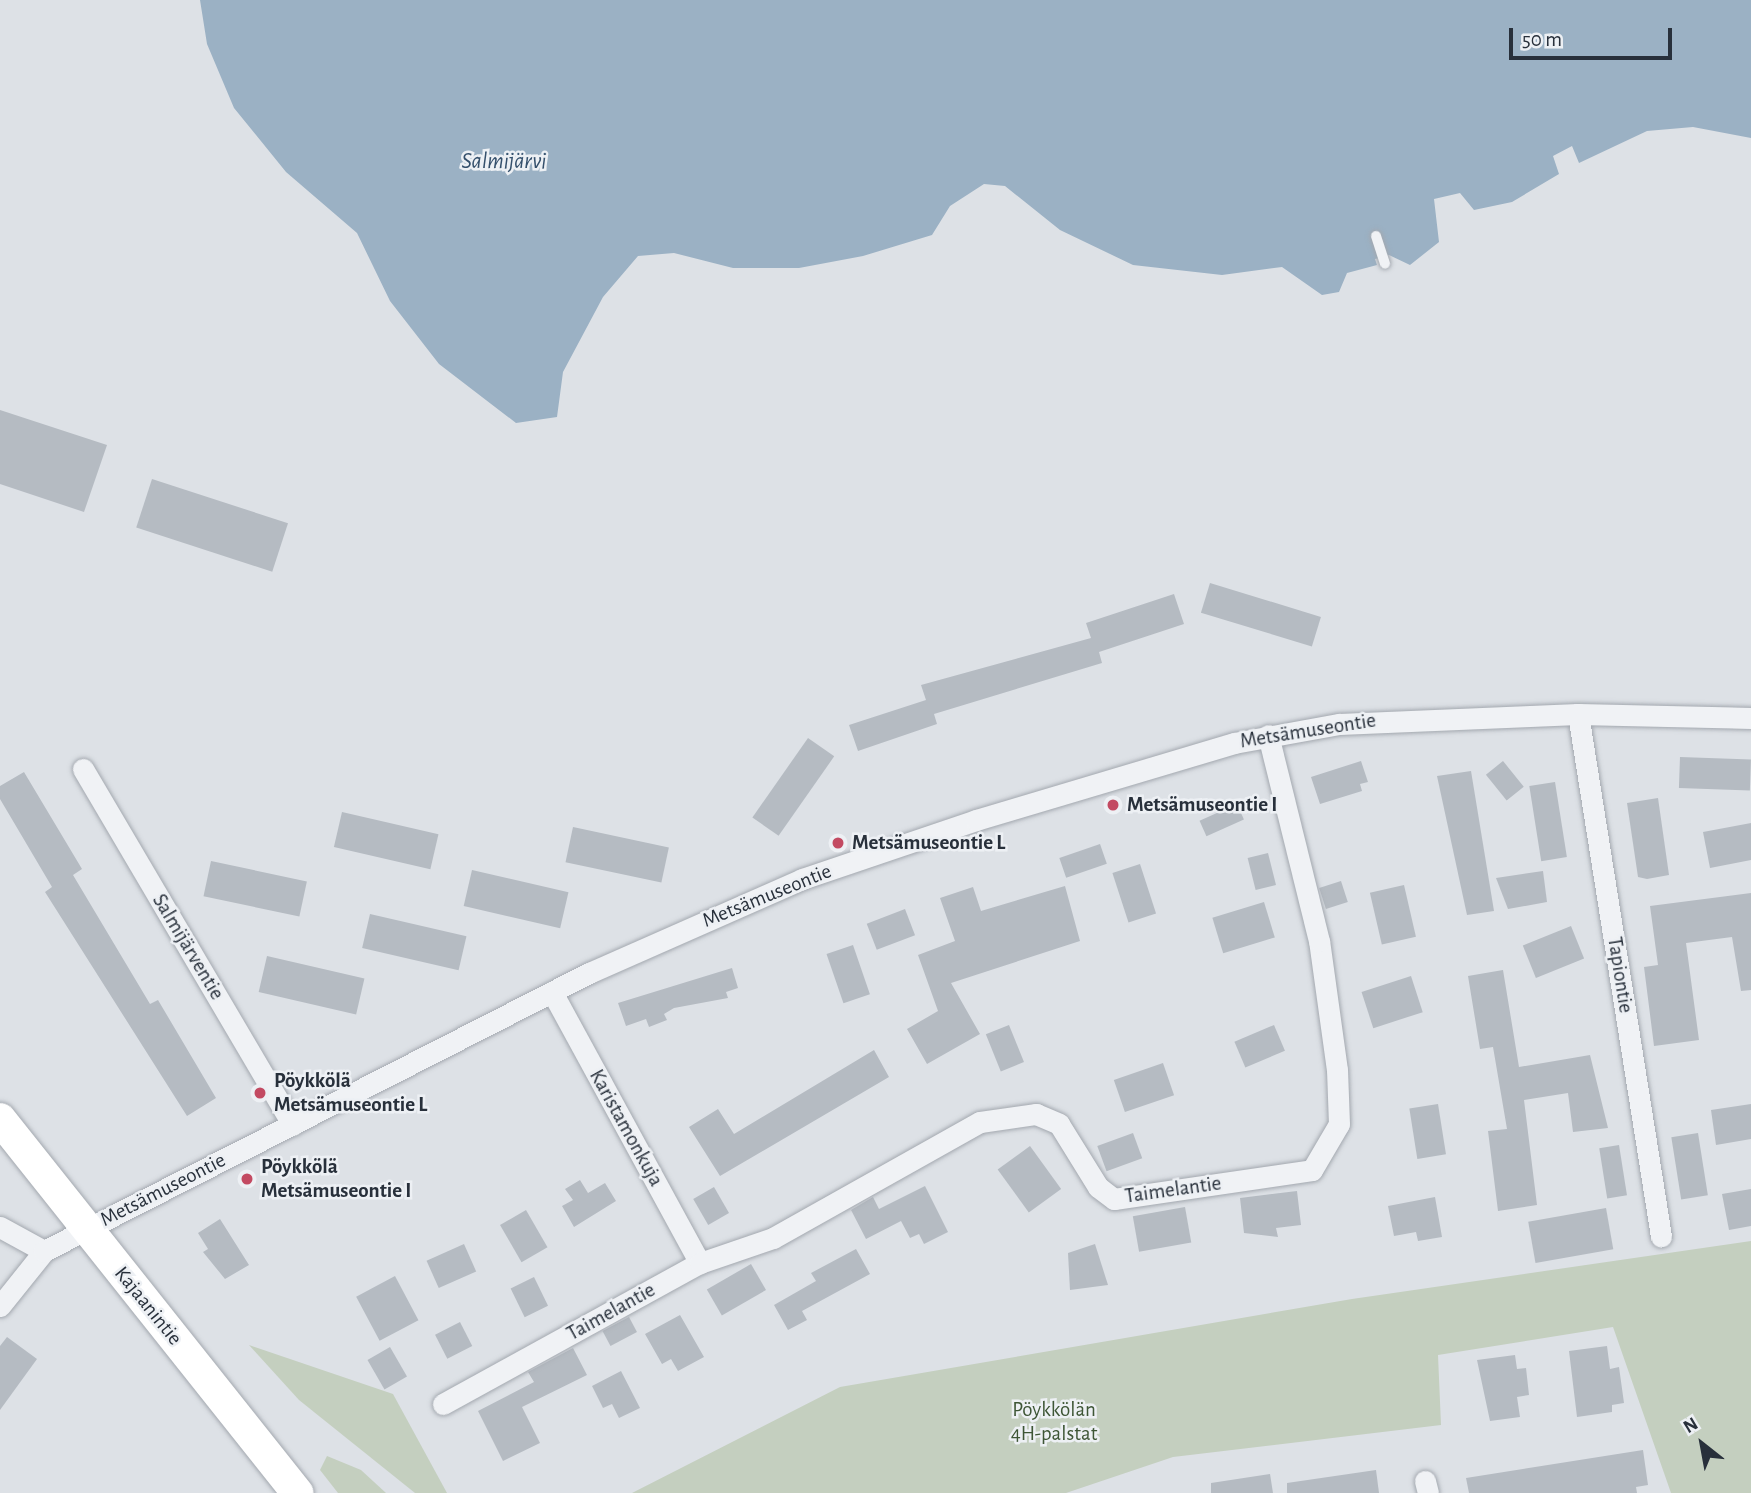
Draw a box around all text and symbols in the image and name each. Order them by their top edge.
scale bar [1513,14,1676,58]
text: 50 m [1522,29,1562,50]
water label: Salmijärvi [462,148,546,176]
street label: Metsämuseontie [1238,708,1378,754]
place label: Metsämuseontie I [1127,792,1278,818]
marker: Metsämuseontie I [1105,797,1121,813]
place label: Metsämuseontie L [852,830,1005,856]
marker: Metsämuseontie L [830,835,846,851]
street label: Metsämuseontie [699,859,835,933]
street label: Salmijärventie [147,890,229,1004]
street label: Tapiontie [1602,935,1638,1015]
street label: Karistamonkuja [583,1065,669,1191]
place label: Pöykkölä Metsämuseontie L [274,1068,427,1118]
marker: Pöykkölä Metsämuseontie L [252,1085,268,1101]
street label: Metsämuseontie [96,1148,230,1232]
place label: Pöykkölä Metsämuseontie I [261,1154,412,1204]
marker: Pöykkölä Metsämuseontie I [239,1171,255,1187]
street label: Taimelantie [1123,1171,1223,1209]
street label: Kajaanintie [109,1262,187,1350]
street label: Taimelantie [562,1277,660,1347]
park label: Pöykkölän 4H-palstat [1011,1397,1097,1447]
north arrow [1667,1409,1737,1479]
text: N [1680,1414,1701,1437]

